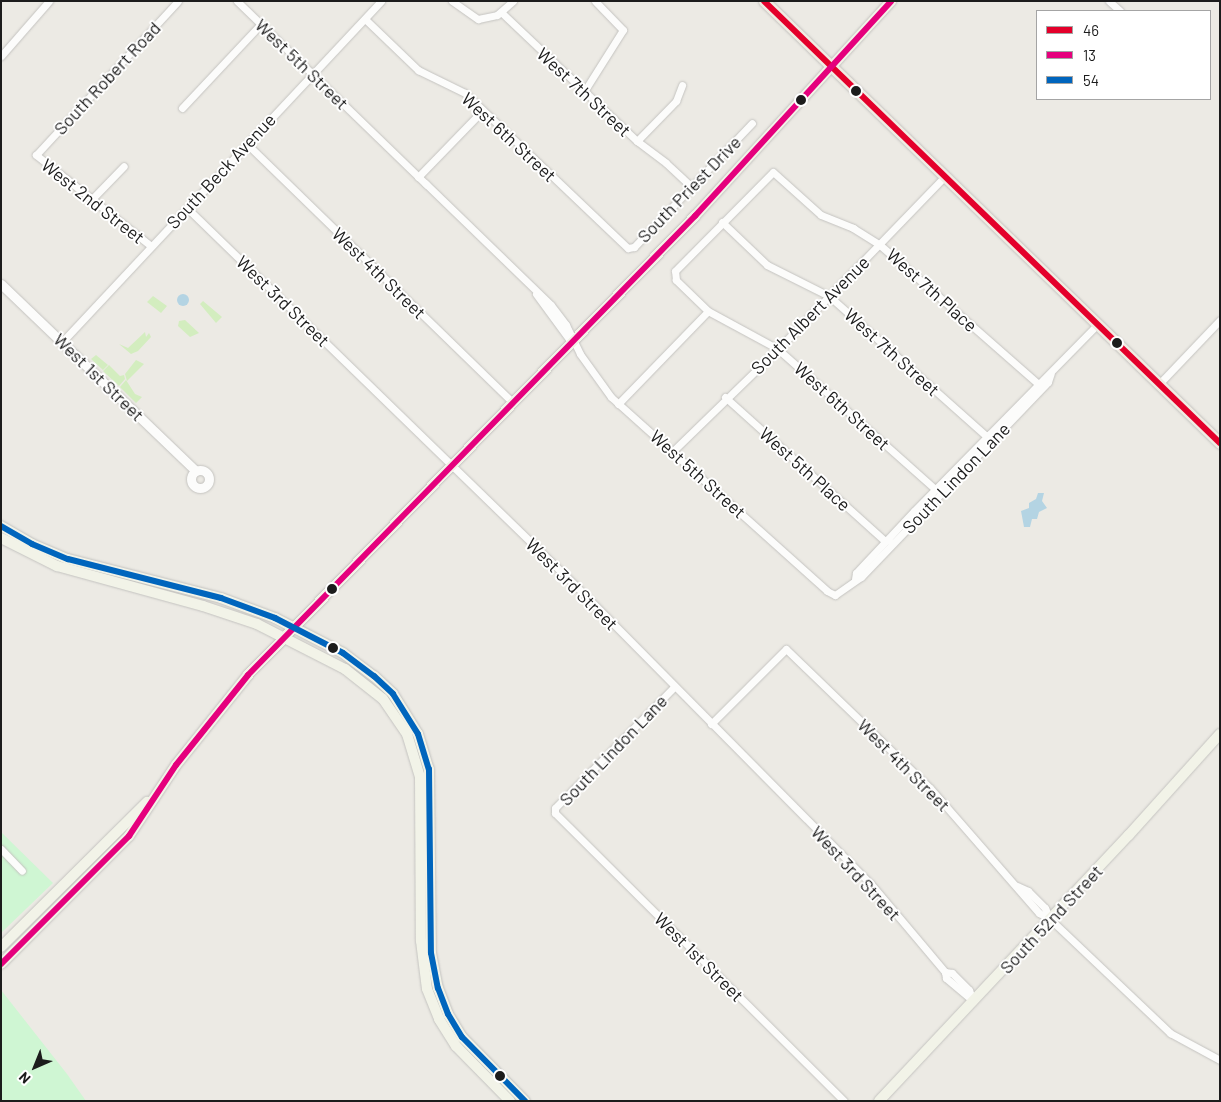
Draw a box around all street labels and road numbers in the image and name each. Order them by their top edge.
street label: West 5th Street [251,14,353,114]
street label: South Robert Road [49,17,165,139]
street label: West 7th Street [533,43,635,141]
street label: West 6th Street [457,88,561,186]
street label: South Beck Avenue [162,109,280,233]
street label: South Priest Drive [633,131,745,247]
street label: West 2nd Street [37,154,149,248]
street label: West 4th Street [328,223,430,323]
street label: West 7th Place [882,244,982,336]
street label: West 3rd Street [232,251,334,351]
street label: South Albert Avenue [746,251,874,379]
street label: West 7th Street [840,304,944,400]
street label: West 1st Street [49,328,149,426]
street label: West 6th Street [790,357,894,455]
street label: South Lindon Lane [898,418,1014,538]
street label: West 5th Place [755,422,855,516]
street label: West 5th Street [646,425,750,523]
street label: West 3rd Street [521,533,623,635]
street label: South Lindon Lane [555,690,671,810]
street label: West 4th Street [853,714,955,816]
street label: West 3rd Street [807,821,905,925]
street label: South 52nd Street [995,860,1107,978]
street label: West 1st Street [650,908,748,1006]

